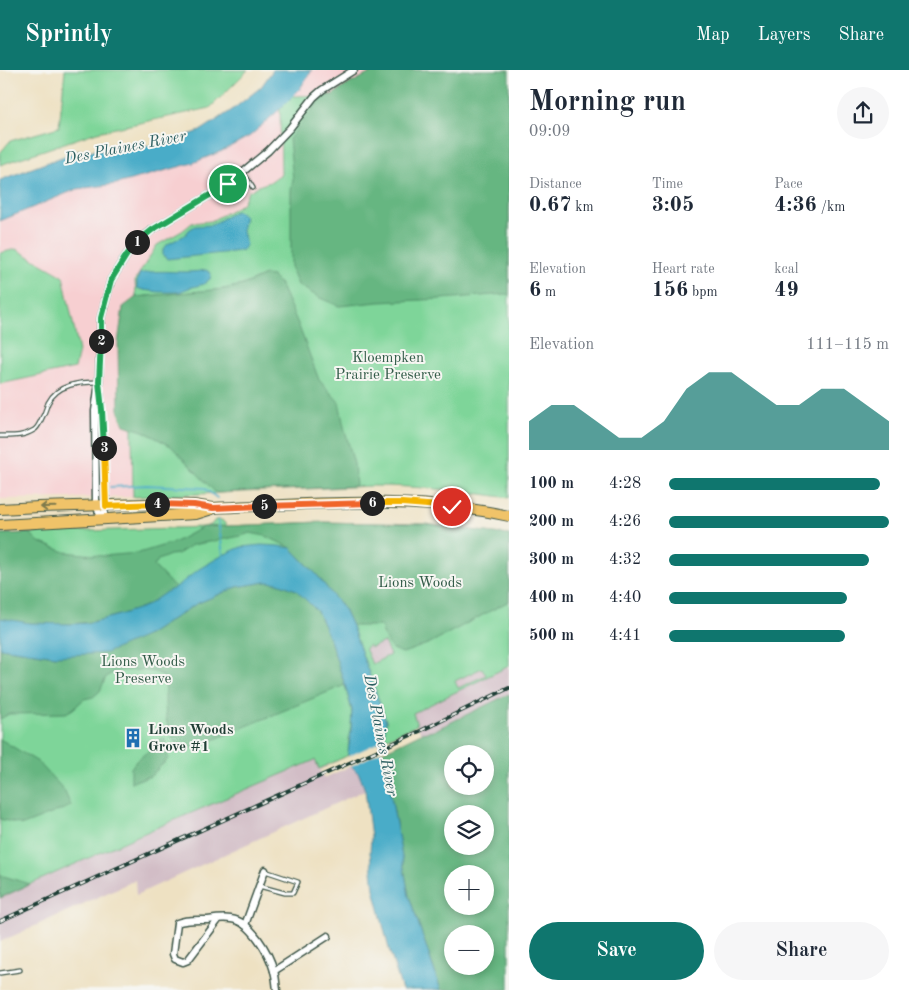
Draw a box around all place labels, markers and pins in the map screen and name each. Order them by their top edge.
pin [207,163,249,205]
pin: 1 [124,230,150,254]
pin: 2 [88,328,114,354]
pin: 3 [92,436,116,460]
pin [431,486,473,528]
pin: 6 [360,490,384,516]
pin: 4 [144,492,170,516]
pin: 5 [252,494,276,518]
place label: Lions Woods Grove #1 [148,723,233,755]
building icon: Lions Woods Grove #1 [122,727,144,749]

